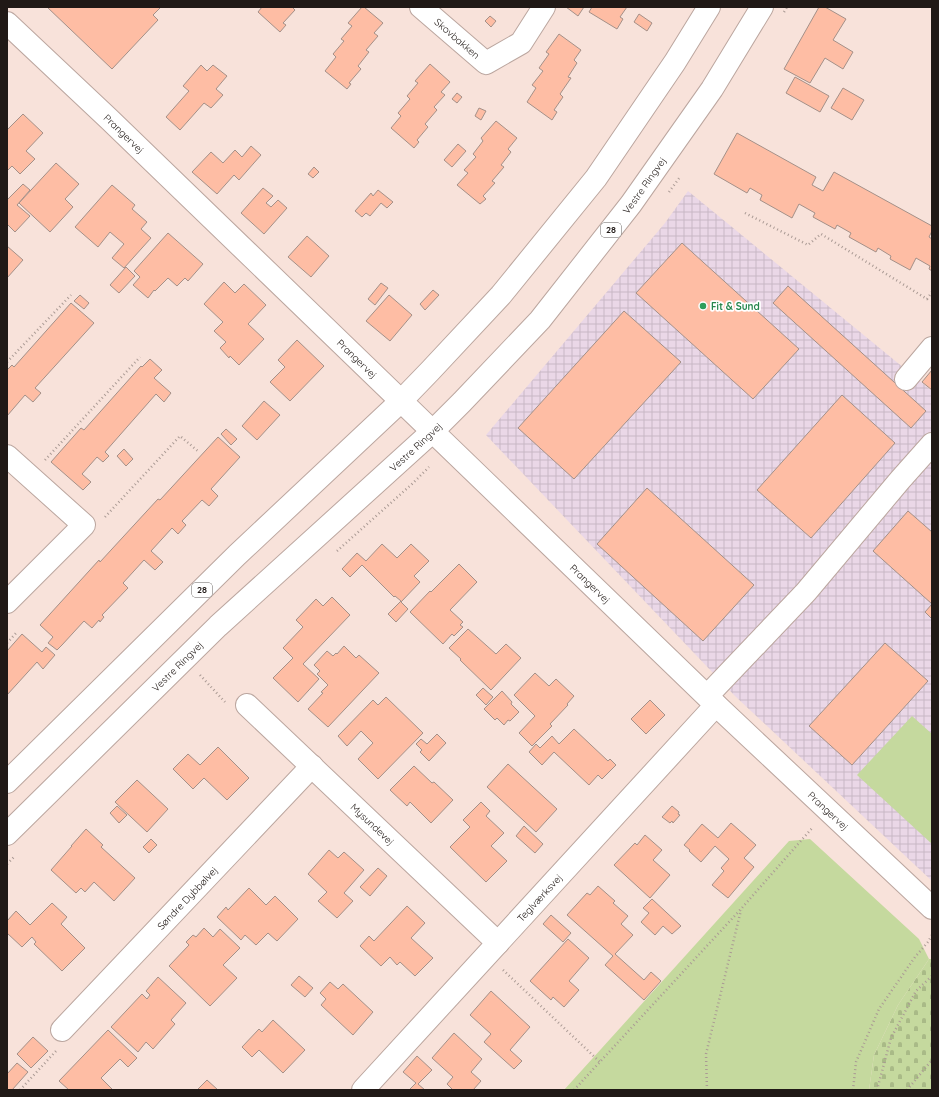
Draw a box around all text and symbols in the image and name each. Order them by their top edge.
street label: Skovbakken [432,15,483,62]
street label: Prangervej [101,111,147,156]
street label: Vestre Ringvej [620,155,669,217]
road number: 28 [601,223,621,237]
place label: Fit & Sund [711,300,760,313]
marker: Fit & Sund [698,301,708,311]
street label: Prangervej [334,336,380,381]
street label: Vestre Ringvej [387,420,445,474]
street label: Prangervej [567,562,613,606]
road number: 28 [192,583,212,597]
street label: Vestre Ringvej [149,639,206,695]
street label: Prangervej [805,789,851,833]
street label: Mysundevej [348,801,397,848]
street label: Søndre Dybbølvej [154,864,221,933]
street label: Teglværksvej [514,871,565,925]

